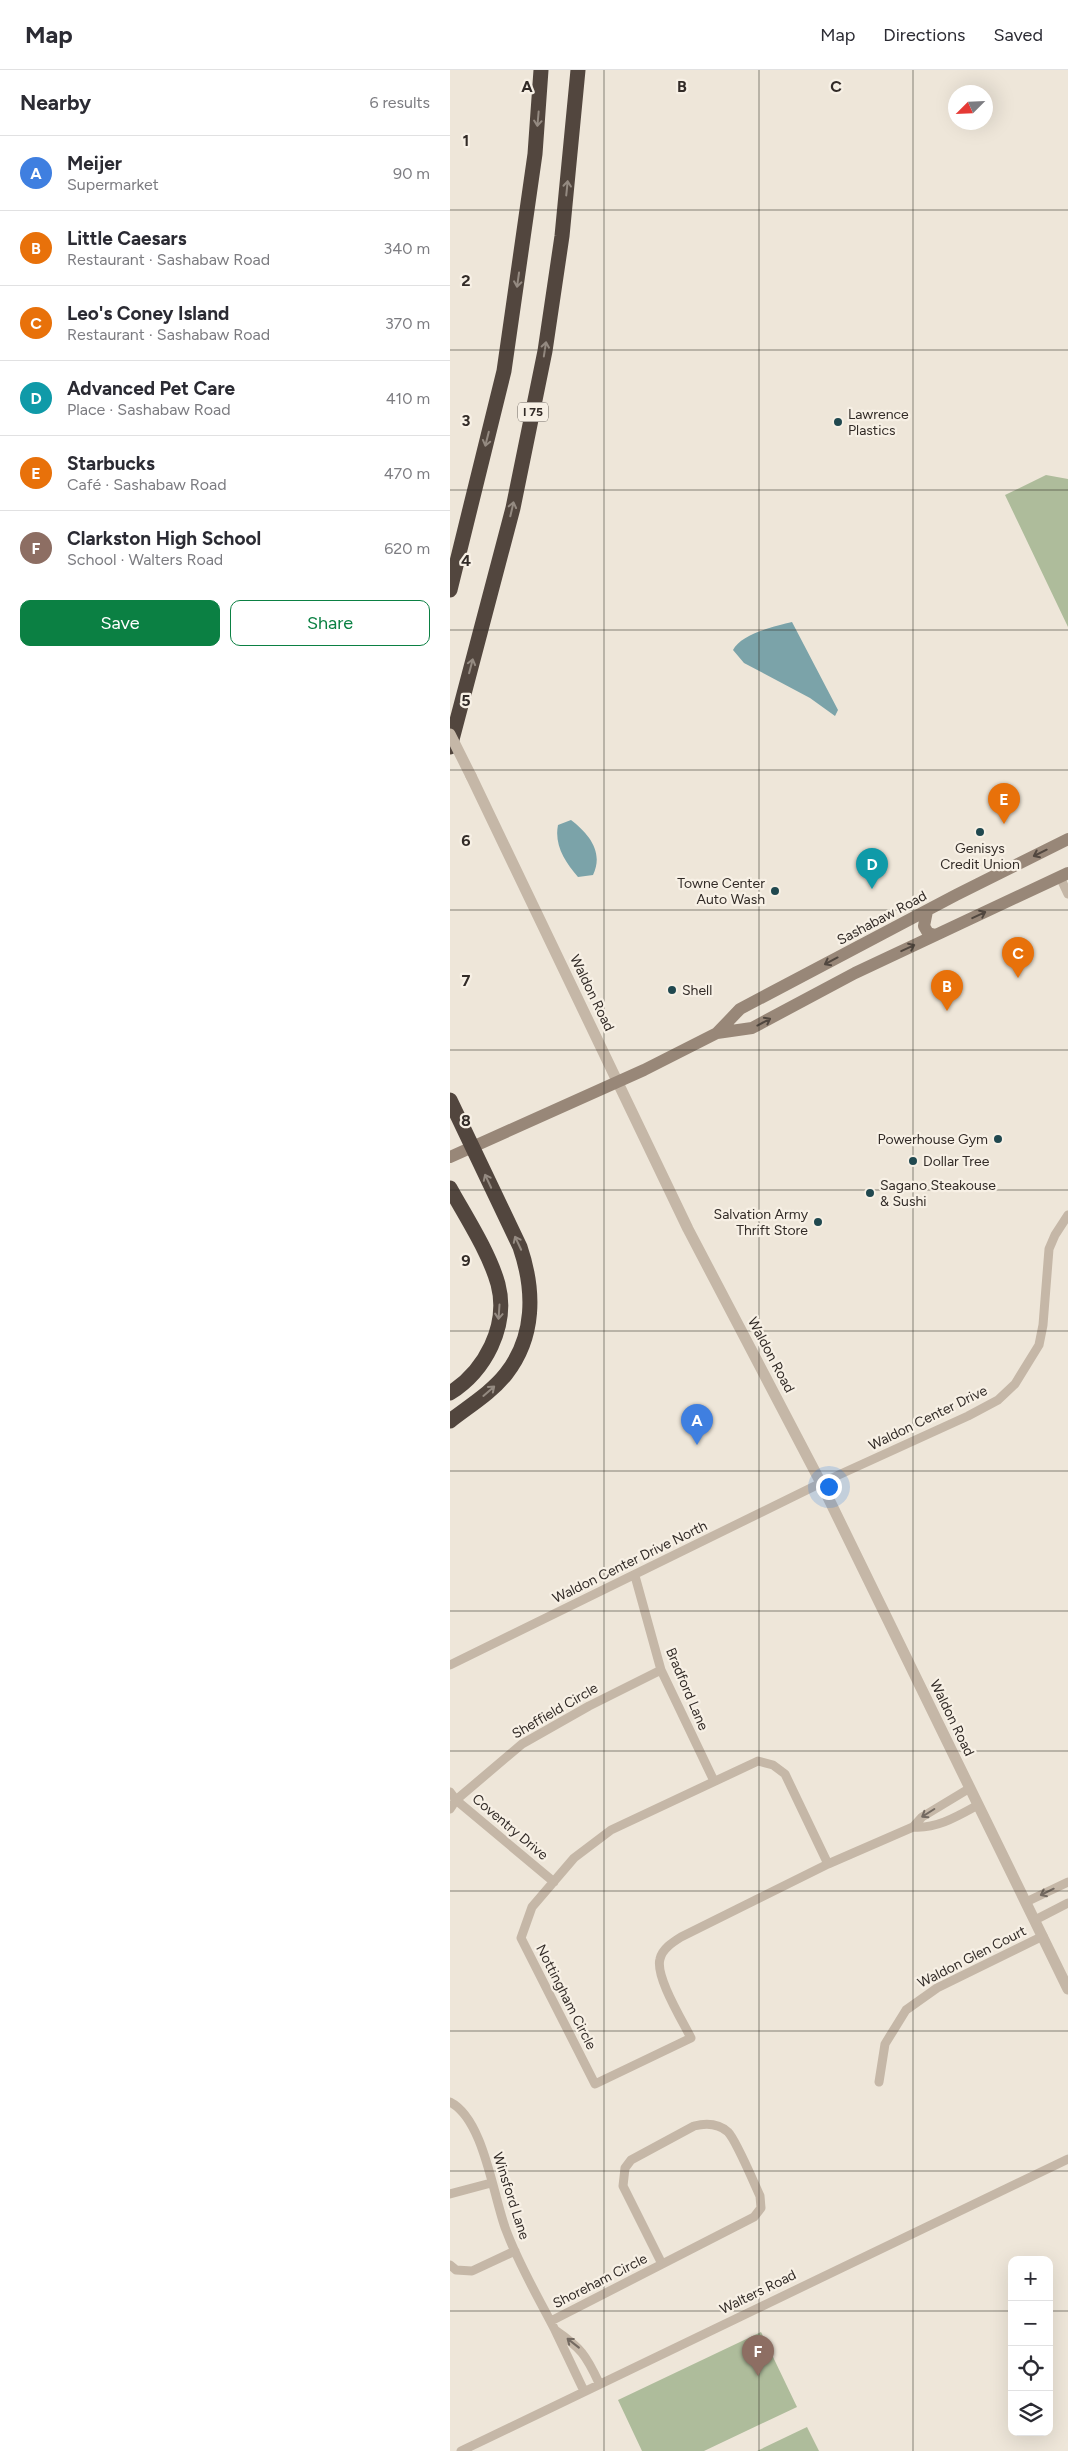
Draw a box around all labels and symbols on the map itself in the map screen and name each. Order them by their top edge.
text: A [521,77,533,96]
text: B [677,77,687,96]
text: C [830,77,842,96]
north arrow [948,85,993,130]
one-way arrow [533,110,542,126]
text: 1 [463,131,469,150]
one-way arrow [562,181,572,197]
text: 2 [461,271,471,290]
one-way arrow [513,272,523,288]
one-way arrow [540,342,550,358]
road number: I 75 [518,402,548,422]
place label: Lawrence Plastics [848,406,909,439]
text: 3 [462,411,471,430]
marker: Lawrence Plastics [832,416,844,428]
one-way arrow [482,431,491,447]
one-way arrow [508,501,517,517]
text: 4 [461,551,471,570]
one-way arrow [467,658,476,674]
text: 5 [461,691,471,710]
pin: E [988,783,1020,824]
marker: Genisys Credit Union [974,826,986,838]
text: 6 [461,831,471,850]
place label: Genisys Credit Union [940,840,1020,873]
pin: D [856,848,888,889]
one-way arrow [1033,849,1048,858]
place label: Towne Center Auto Wash [677,875,765,908]
marker: Towne Center Auto Wash [769,885,781,897]
street label: Sashabaw Road [834,887,930,949]
one-way arrow [971,909,986,919]
pin: C [1002,937,1034,978]
one-way arrow [900,942,915,952]
street label: Waldon Road [566,952,618,1034]
one-way arrow [823,956,838,966]
pin: B [931,970,963,1011]
text: 7 [462,971,471,990]
place label: Shell [682,982,712,999]
marker: Shell [666,984,678,996]
one-way arrow [756,1017,771,1027]
text: 8 [461,1111,471,1130]
place label: Powerhouse Gym [878,1131,988,1148]
marker: Powerhouse Gym [992,1133,1004,1145]
place label: Dollar Tree [923,1153,990,1170]
marker: Dollar Tree [907,1155,919,1167]
one-way arrow [483,1174,492,1189]
place label: Sagano Steakouse & Sushi [880,1177,996,1210]
marker: Sagano Steakouse & Sushi [864,1187,876,1199]
place label: Salvation Army Thrift Store [714,1206,809,1239]
marker: Salvation Army Thrift Store [812,1216,824,1228]
one-way arrow [513,1236,522,1251]
text: 9 [461,1251,471,1270]
one-way arrow [495,1304,504,1320]
street label: Waldon Road [744,1314,798,1396]
street label: Waldon Center Drive [866,1382,990,1454]
one-way arrow [482,1385,495,1397]
pin: A [681,1404,713,1445]
your location [816,1474,842,1500]
street label: Waldon Center Drive North [550,1517,710,1607]
street label: Bradford Lane [662,1645,712,1733]
street label: Waldon Road [926,1677,978,1759]
street label: Sheffield Circle [509,1679,601,1742]
street label: Coventry Drive [469,1790,552,1864]
one-way arrow [922,1809,936,1819]
one-way arrow [1040,1888,1055,1897]
street label: Waldon Glen Court [915,1922,1029,1992]
street label: Nottingham Circle [532,1942,600,2053]
street label: Winsford Lane [489,2150,533,2242]
street label: Shoreham Circle [550,2250,650,2312]
street label: Walters Road [717,2266,799,2318]
pin: F [742,2335,774,2376]
one-way arrow [567,2338,580,2349]

